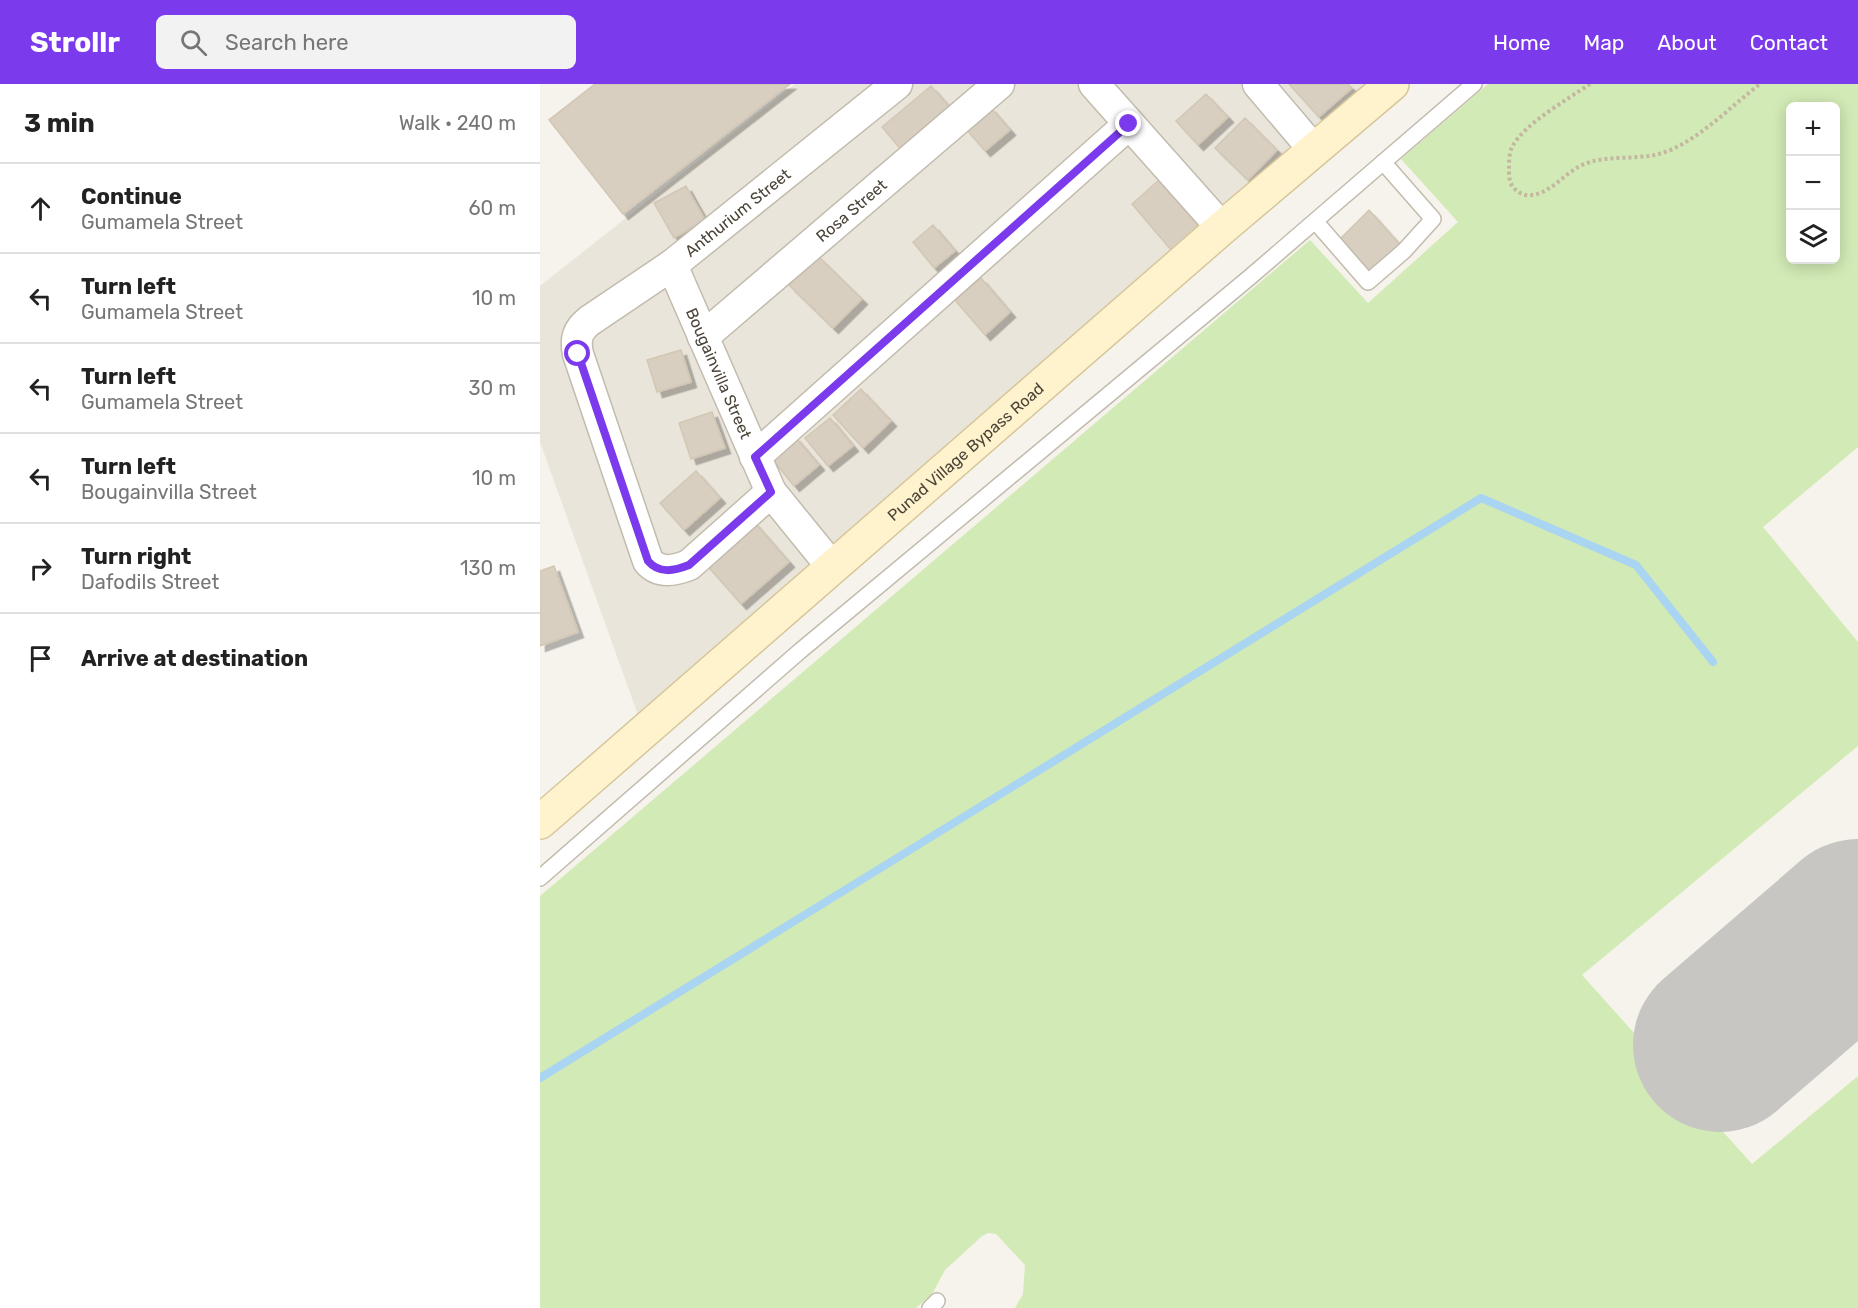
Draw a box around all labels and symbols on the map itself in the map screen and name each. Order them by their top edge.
route end [1115,110,1141,136]
street label: Anthurium Street [681,164,794,261]
street label: Rosa Street [812,175,890,246]
street label: Bougainvilla Street [682,305,756,442]
route start [564,340,590,366]
street label: Punad Village Bypass Road [883,378,1047,525]

